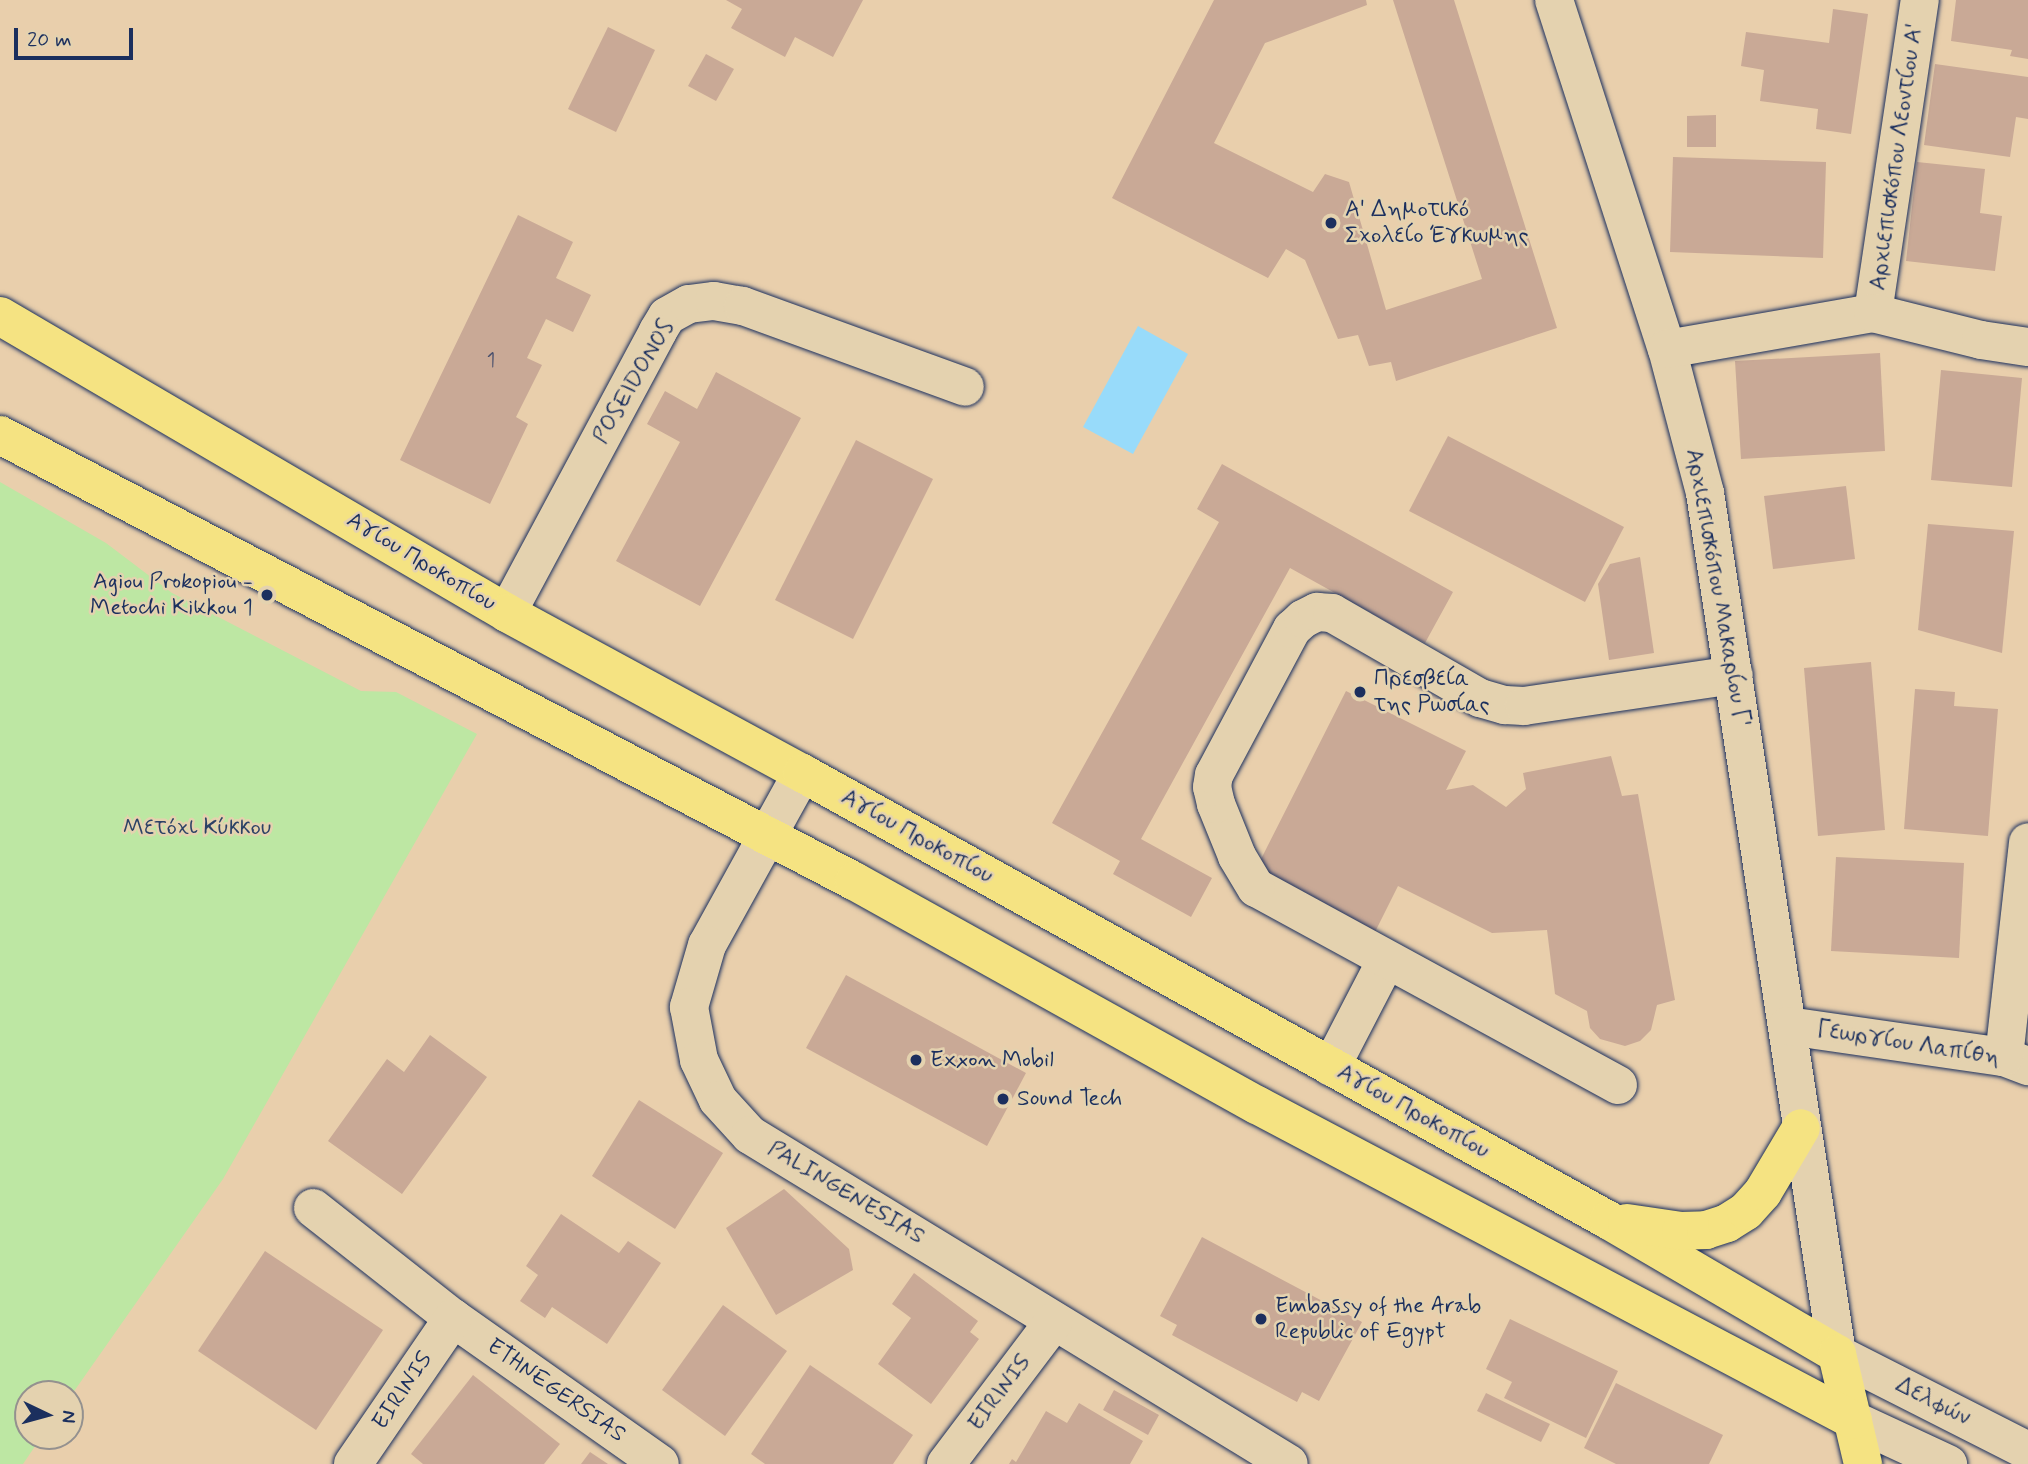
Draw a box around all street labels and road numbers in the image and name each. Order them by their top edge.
street label: Αρχιεπισκόπου Λεοντίου Α' [1865,22,1929,292]
street label: POSEIDONOS [587,315,681,449]
street label: Αρχιεπισκόπου Μακαρίου Γ' [1679,447,1755,729]
street label: Αγίου Προκοπίου [341,507,501,617]
street label: Αγίου Προκοπίου [836,784,998,890]
street label: Γεωργίου Λαπίθη [1815,1016,2001,1072]
street label: Αγίου Προκοπίου [1332,1059,1494,1165]
street label: PALINGENESIAS [763,1135,929,1251]
street label: ETHNEGERSIAS [481,1333,631,1449]
street label: EIRINIS [367,1347,439,1435]
street label: EIRINIS [963,1350,1037,1436]
street label: Δελφών [1891,1372,1975,1432]

